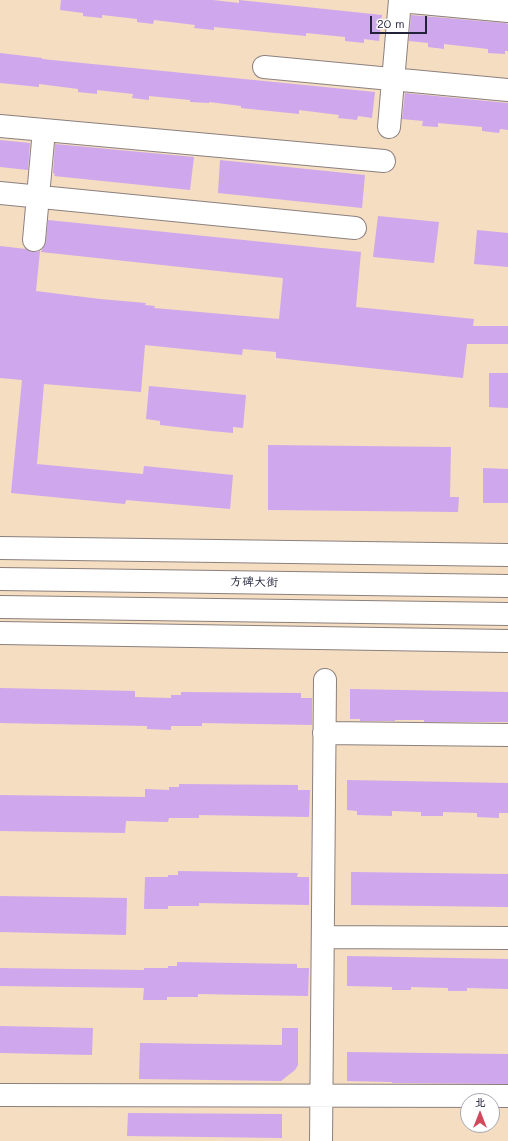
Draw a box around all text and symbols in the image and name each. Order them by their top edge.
scale bar [372,8,429,34]
text: 20 m [377,15,405,31]
street label: 方碑大街 [230,574,278,590]
north arrow [460,1093,500,1133]
text: 北 [475,1094,486,1109]

